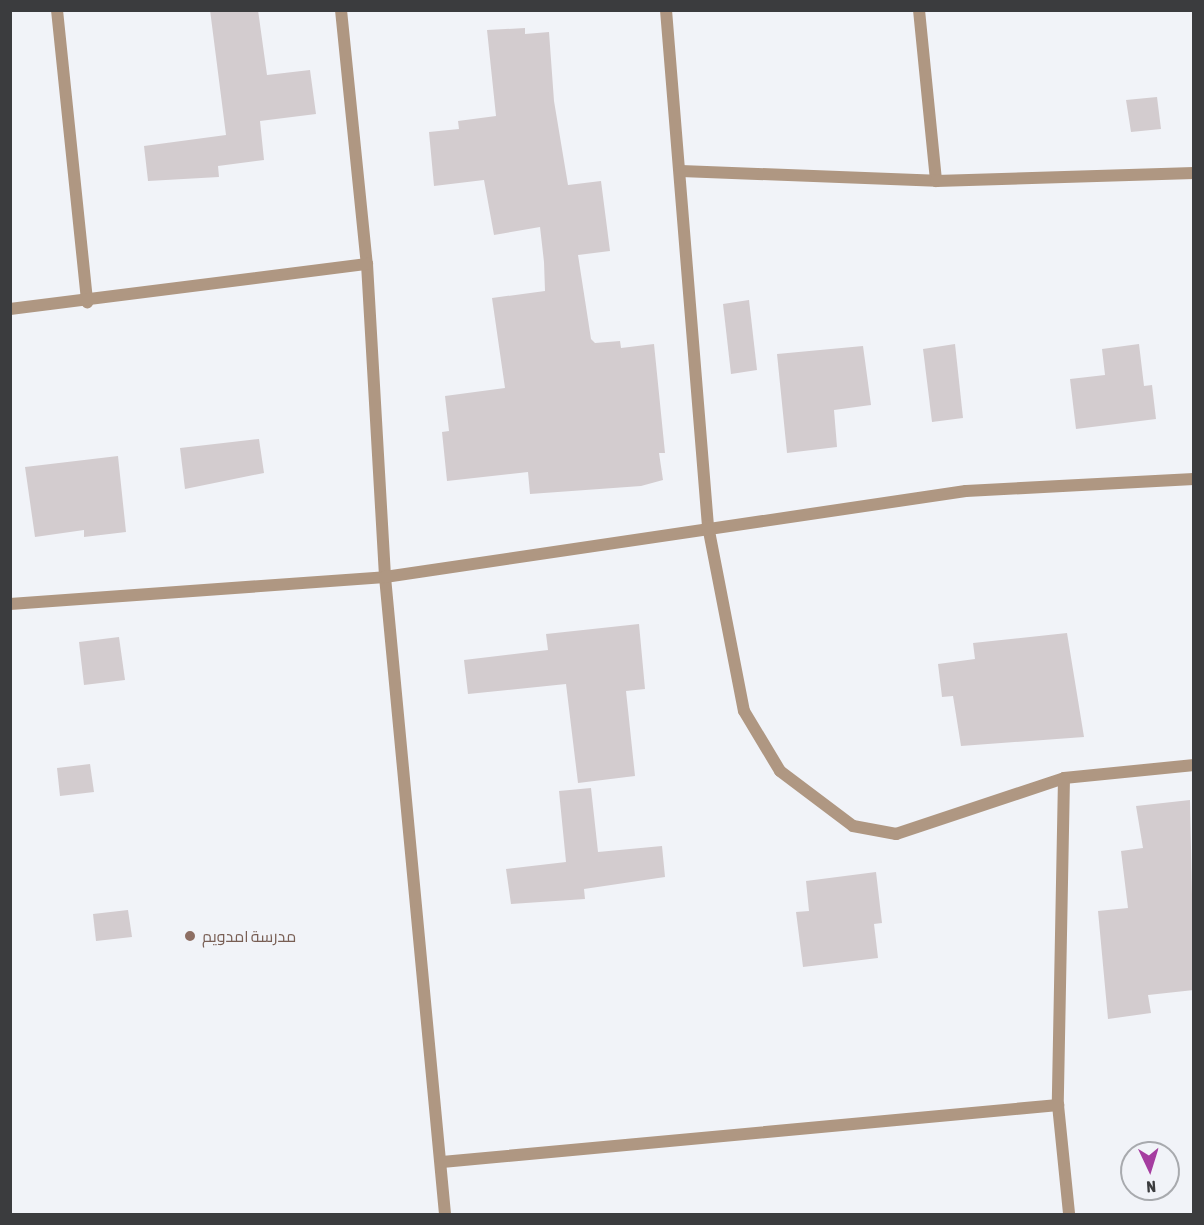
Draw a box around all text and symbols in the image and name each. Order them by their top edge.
place label: مدرسة امدويم [202,926,296,946]
marker: مدرسة امدويم [183,929,197,943]
north arrow [1120,1141,1180,1201]
text: N [1146,1178,1156,1196]

